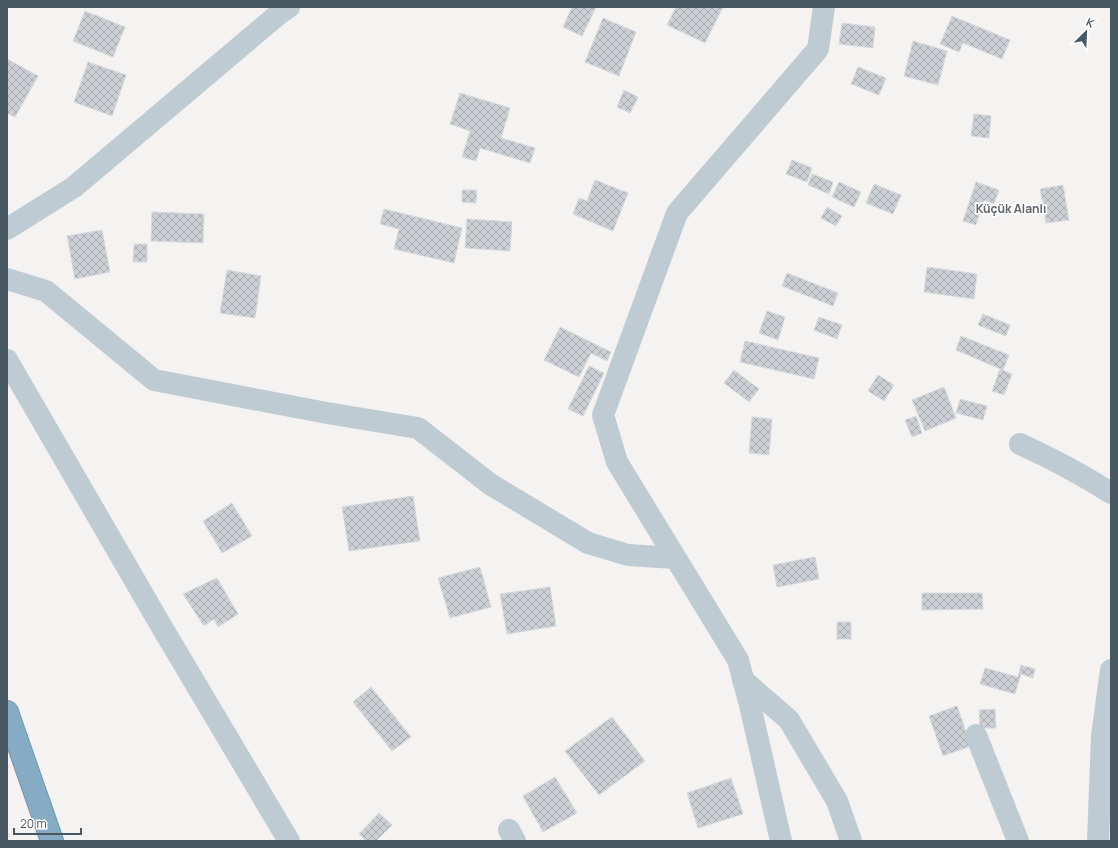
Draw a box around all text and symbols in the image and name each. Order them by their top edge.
north arrow [1066,12,1106,52]
text: K [1084,14,1097,31]
district label: Küçük Alanlı [976,200,1046,217]
scale bar [14,810,81,836]
text: 20 m [20,815,47,832]

